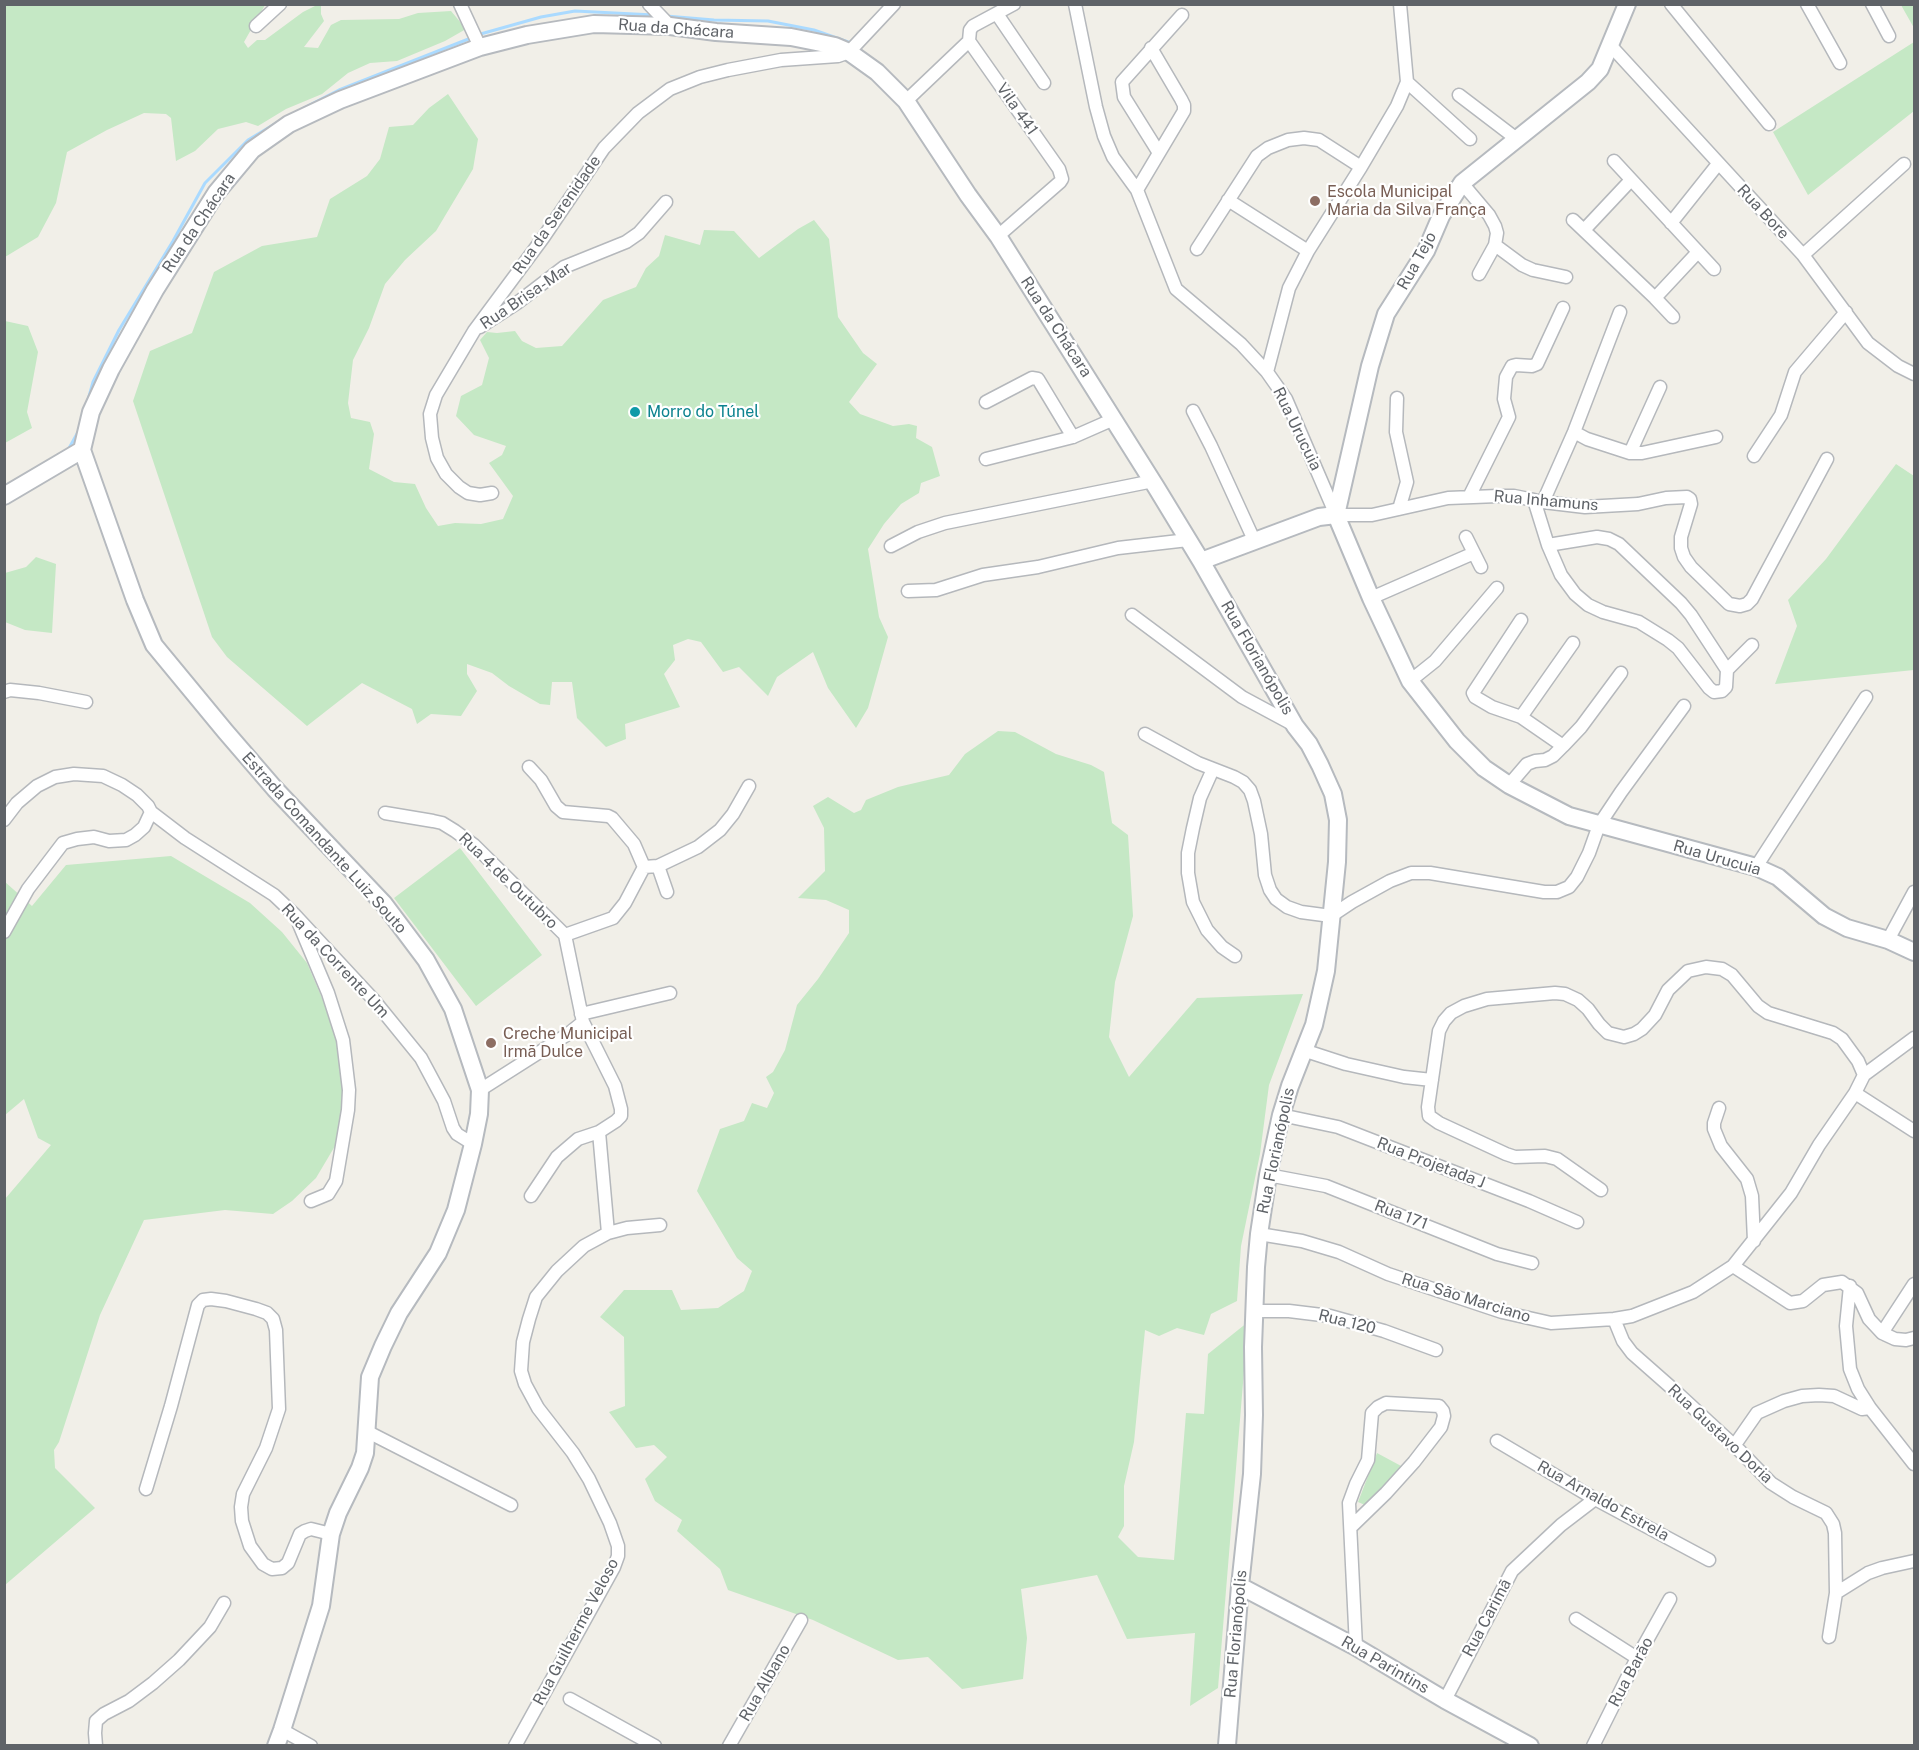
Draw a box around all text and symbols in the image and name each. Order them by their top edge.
street label: Rua da Chácara [617,15,735,43]
street label: Vila 441 [992,79,1042,139]
street label: Rua da Serenidade [509,152,605,278]
street label: Rua da Chácara [159,169,239,277]
street label: Rua Bore [1733,181,1793,243]
place label: Escola Municipal Maria da Silva França [1327,182,1486,220]
marker: Escola Municipal Maria da Silva França [1308,194,1322,208]
street label: Rua Tejo [1393,229,1441,293]
street label: Rua Brisa-Mar [477,258,575,334]
street label: Rua da Chácara [1016,273,1096,381]
street label: Rua Urucuia [1269,384,1325,474]
place label: Morro do Túnel [647,402,759,422]
marker: Morro do Túnel [628,405,642,419]
street label: Rua Inhamuns [1493,487,1599,515]
street label: Rua Florianópolis [1217,598,1297,718]
street label: Estrada Comandante Luiz Souto [237,748,411,938]
street label: Rua 4 de Outubro [454,829,562,933]
street label: Rua Urucuia [1671,836,1763,880]
street label: Rua da Corrente Um [277,900,393,1022]
place label: Creche Municipal Irmã Dulce [503,1024,633,1062]
marker: Creche Municipal Irmã Dulce [484,1036,498,1050]
street label: Rua Florianópolis [1253,1086,1299,1216]
street label: Rua Projetada J [1374,1134,1488,1192]
street label: Rua 171 [1372,1196,1430,1234]
street label: Rua São Marciano [1399,1269,1533,1327]
street label: Rua 120 [1316,1306,1378,1338]
street label: Rua Gustavo Doria [1664,1380,1776,1488]
street label: Rua Arnaldo Estrela [1534,1457,1672,1545]
street label: Rua Guilherme Veloso [529,1555,623,1709]
street label: Rua Florianópolis [1221,1569,1251,1699]
street label: Rua Carimã [1458,1576,1516,1660]
street label: Rua Parintins [1338,1632,1432,1698]
street label: Rua Barão [1605,1634,1657,1710]
street label: Rua Albano [735,1641,795,1725]

